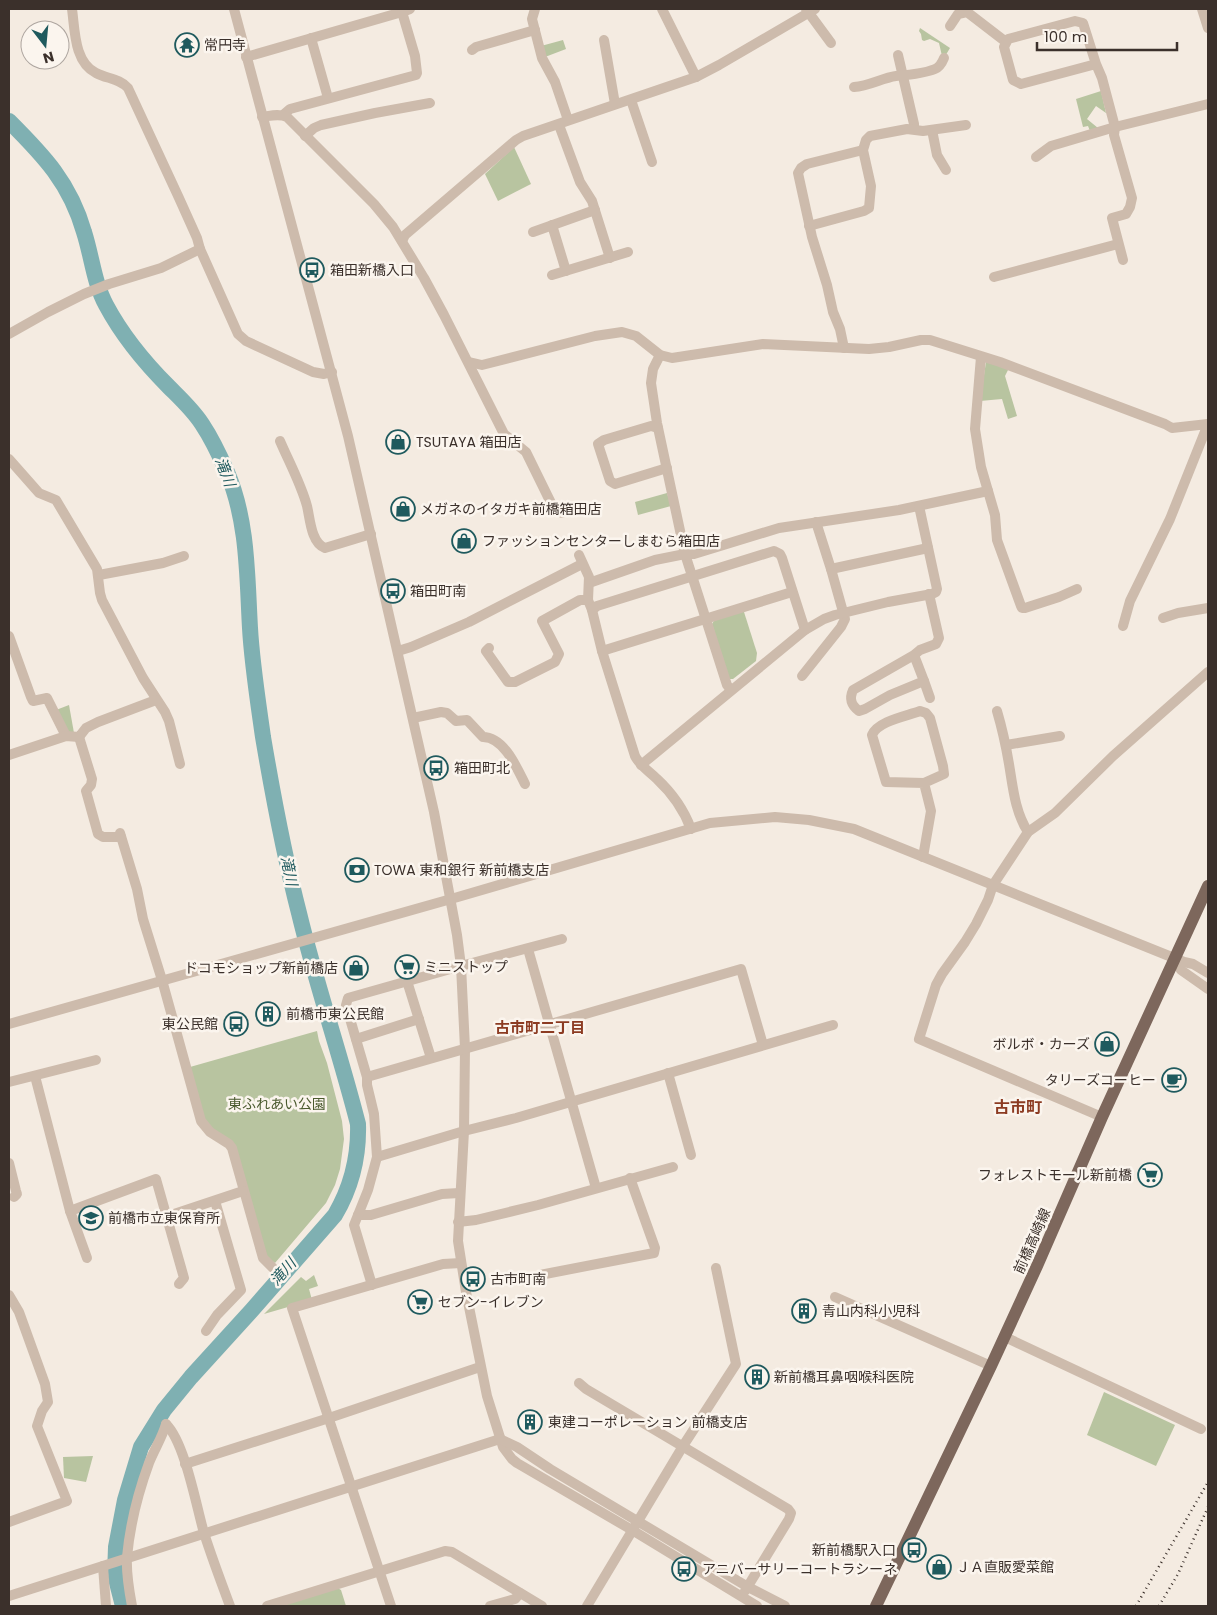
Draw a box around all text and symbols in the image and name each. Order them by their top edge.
north arrow [20,20,70,70]
scale bar [1037,20,1177,52]
text: 100 m [1044,26,1087,47]
temple icon: 常円寺 [174,32,200,58]
place label: 常円寺 [204,35,246,55]
text: N [41,46,56,69]
bus stop icon: 箱田新橋入口 [299,257,325,283]
place label: 箱田新橋入口 [330,260,414,280]
shop icon: TSUTAYA 箱田店 [385,429,411,455]
place label: TSUTAYA 箱田店 [416,432,522,452]
water label: 滝川 [210,454,241,491]
shop icon: メガネのイタガキ前橋箱田店 [390,496,416,522]
place label: メガネのイタガキ前橋箱田店 [420,499,601,519]
shop icon: ファッションセンターしまむら箱田店 [451,528,477,554]
place label: ファッションセンターしまむら箱田店 [482,531,720,551]
bus stop icon: 箱田町南 [380,578,406,604]
place label: 箱田町南 [410,581,466,601]
bus stop icon: 箱田町北 [423,755,449,781]
place label: 箱田町北 [454,758,510,778]
water label: 滝川 [276,854,303,890]
bank icon: TOWA 東和銀行 新前橋支店 [344,857,370,883]
place label: TOWA 東和銀行 新前橋支店 [374,860,549,880]
supermarket icon: ミニストップ [394,954,420,980]
shop icon: ドコモショップ新前橋店 [343,955,369,981]
place label: ミニストップ [424,957,508,977]
place label: ドコモショップ新前橋店 [184,958,338,978]
building icon: 前橋市東公民館 [255,1001,281,1027]
place label: 前橋市東公民館 [286,1004,384,1024]
bus stop icon: 東公民館 [223,1011,249,1037]
place label: 東公民館 [162,1014,218,1034]
district label: 古市町二丁目 [495,1017,585,1038]
shop icon: ボルボ・カーズ [1094,1031,1120,1057]
place label: ボルボ・カーズ [993,1034,1090,1054]
cafe icon: タリーズコーヒー [1161,1067,1187,1093]
place label: タリーズコーヒー [1045,1070,1156,1090]
park label: 東ふれあい公園 [228,1094,326,1114]
district label: 古市町 [994,1096,1042,1119]
supermarket icon: フォレストモール新前橋 [1137,1162,1163,1188]
place label: フォレストモール新前橋 [978,1165,1132,1185]
school or university icon: 前橋市立東保育所 [78,1205,104,1231]
street label: 前橋高崎線 [1009,1205,1055,1277]
place label: 前橋市立東保育所 [108,1208,220,1228]
water label: 滝川 [265,1252,302,1290]
bus stop icon: 古市町南 [460,1266,486,1292]
place label: 古市町南 [490,1269,546,1289]
supermarket icon: セブン-イレブン [407,1289,433,1315]
place label: セブン-イレブン [438,1292,544,1312]
building icon: 青山内科小児科 [791,1298,817,1324]
place label: 青山内科小児科 [822,1301,920,1321]
building icon: 新前橋耳鼻咽喉科医院 [744,1364,770,1390]
place label: 新前橋耳鼻咽喉科医院 [774,1367,914,1387]
building icon: 東建コーポレーション 前橋支店 [517,1409,543,1435]
place label: 東建コーポレーション 前橋支店 [548,1412,747,1432]
bus stop icon: 新前橋駅入口 [901,1537,927,1563]
place label: 新前橋駅入口 [812,1540,896,1560]
shop icon: ＪＡ直販愛菜館 [926,1554,952,1580]
bus stop icon: アニバーサリーコートラシーネ [671,1556,697,1582]
place label: ＪＡ直販愛菜館 [956,1557,1054,1577]
place label: アニバーサリーコートラシーネ [702,1559,897,1579]

